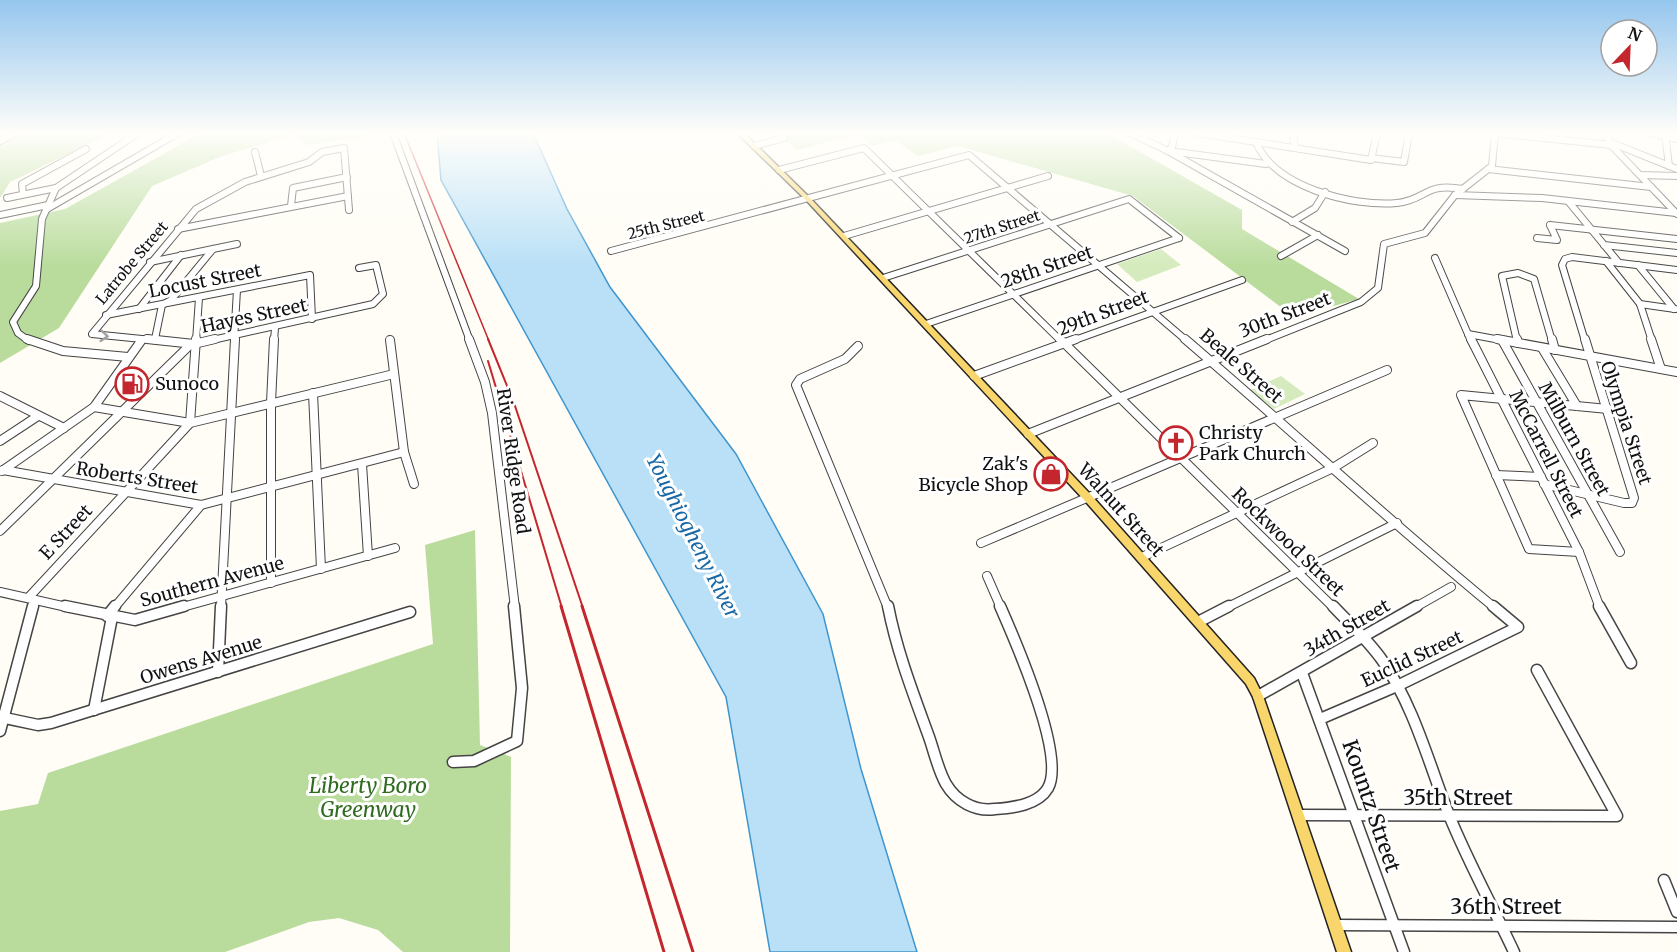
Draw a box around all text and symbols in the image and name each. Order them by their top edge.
north arrow [1599,18,1659,78]
text: N [1625,23,1645,46]
street label: 27th Street [961,205,1042,248]
street label: 25th Street [625,206,707,243]
street label: Latrobe Street [91,217,172,308]
street label: 28th Street [998,240,1096,293]
street label: Locust Street [147,258,263,303]
street label: 29th Street [1054,285,1152,340]
street label: 30th Street [1236,287,1334,343]
street label: Hayes Street [199,293,309,338]
street label: Beale Street [1195,323,1288,408]
one-way arrow [100,329,109,342]
street label: Olympia Street [1596,358,1657,487]
fuel station icon: Sunoco [114,366,150,402]
place label: Sunoco [155,372,219,395]
street label: Milburn Street [1534,378,1615,500]
street label: River Ridge Road [492,386,535,536]
street label: McCarrell Street [1504,386,1589,522]
place label: Christy Park Church [1199,421,1306,465]
church icon: Christy Park Church [1158,425,1194,461]
water label: Youghiogheny River [641,450,746,623]
place label: Zak's Bicycle Shop [919,452,1028,496]
street label: Roberts Street [74,456,200,499]
shop icon: Zak's Bicycle Shop [1033,456,1069,492]
street label: Walnut Street [1073,457,1169,561]
street label: Rockwood Street [1227,482,1349,601]
street label: E Street [34,499,97,564]
street label: Southern Avenue [137,551,286,612]
street label: 34th Street [1300,594,1394,661]
street label: Euclid Street [1357,625,1466,692]
street label: Owens Avenue [137,630,265,689]
street label: Kountz Street [1336,736,1407,876]
park label: Liberty Boro Greenway [309,772,427,823]
street label: 35th Street [1403,784,1513,811]
street label: 36th Street [1450,893,1562,920]

